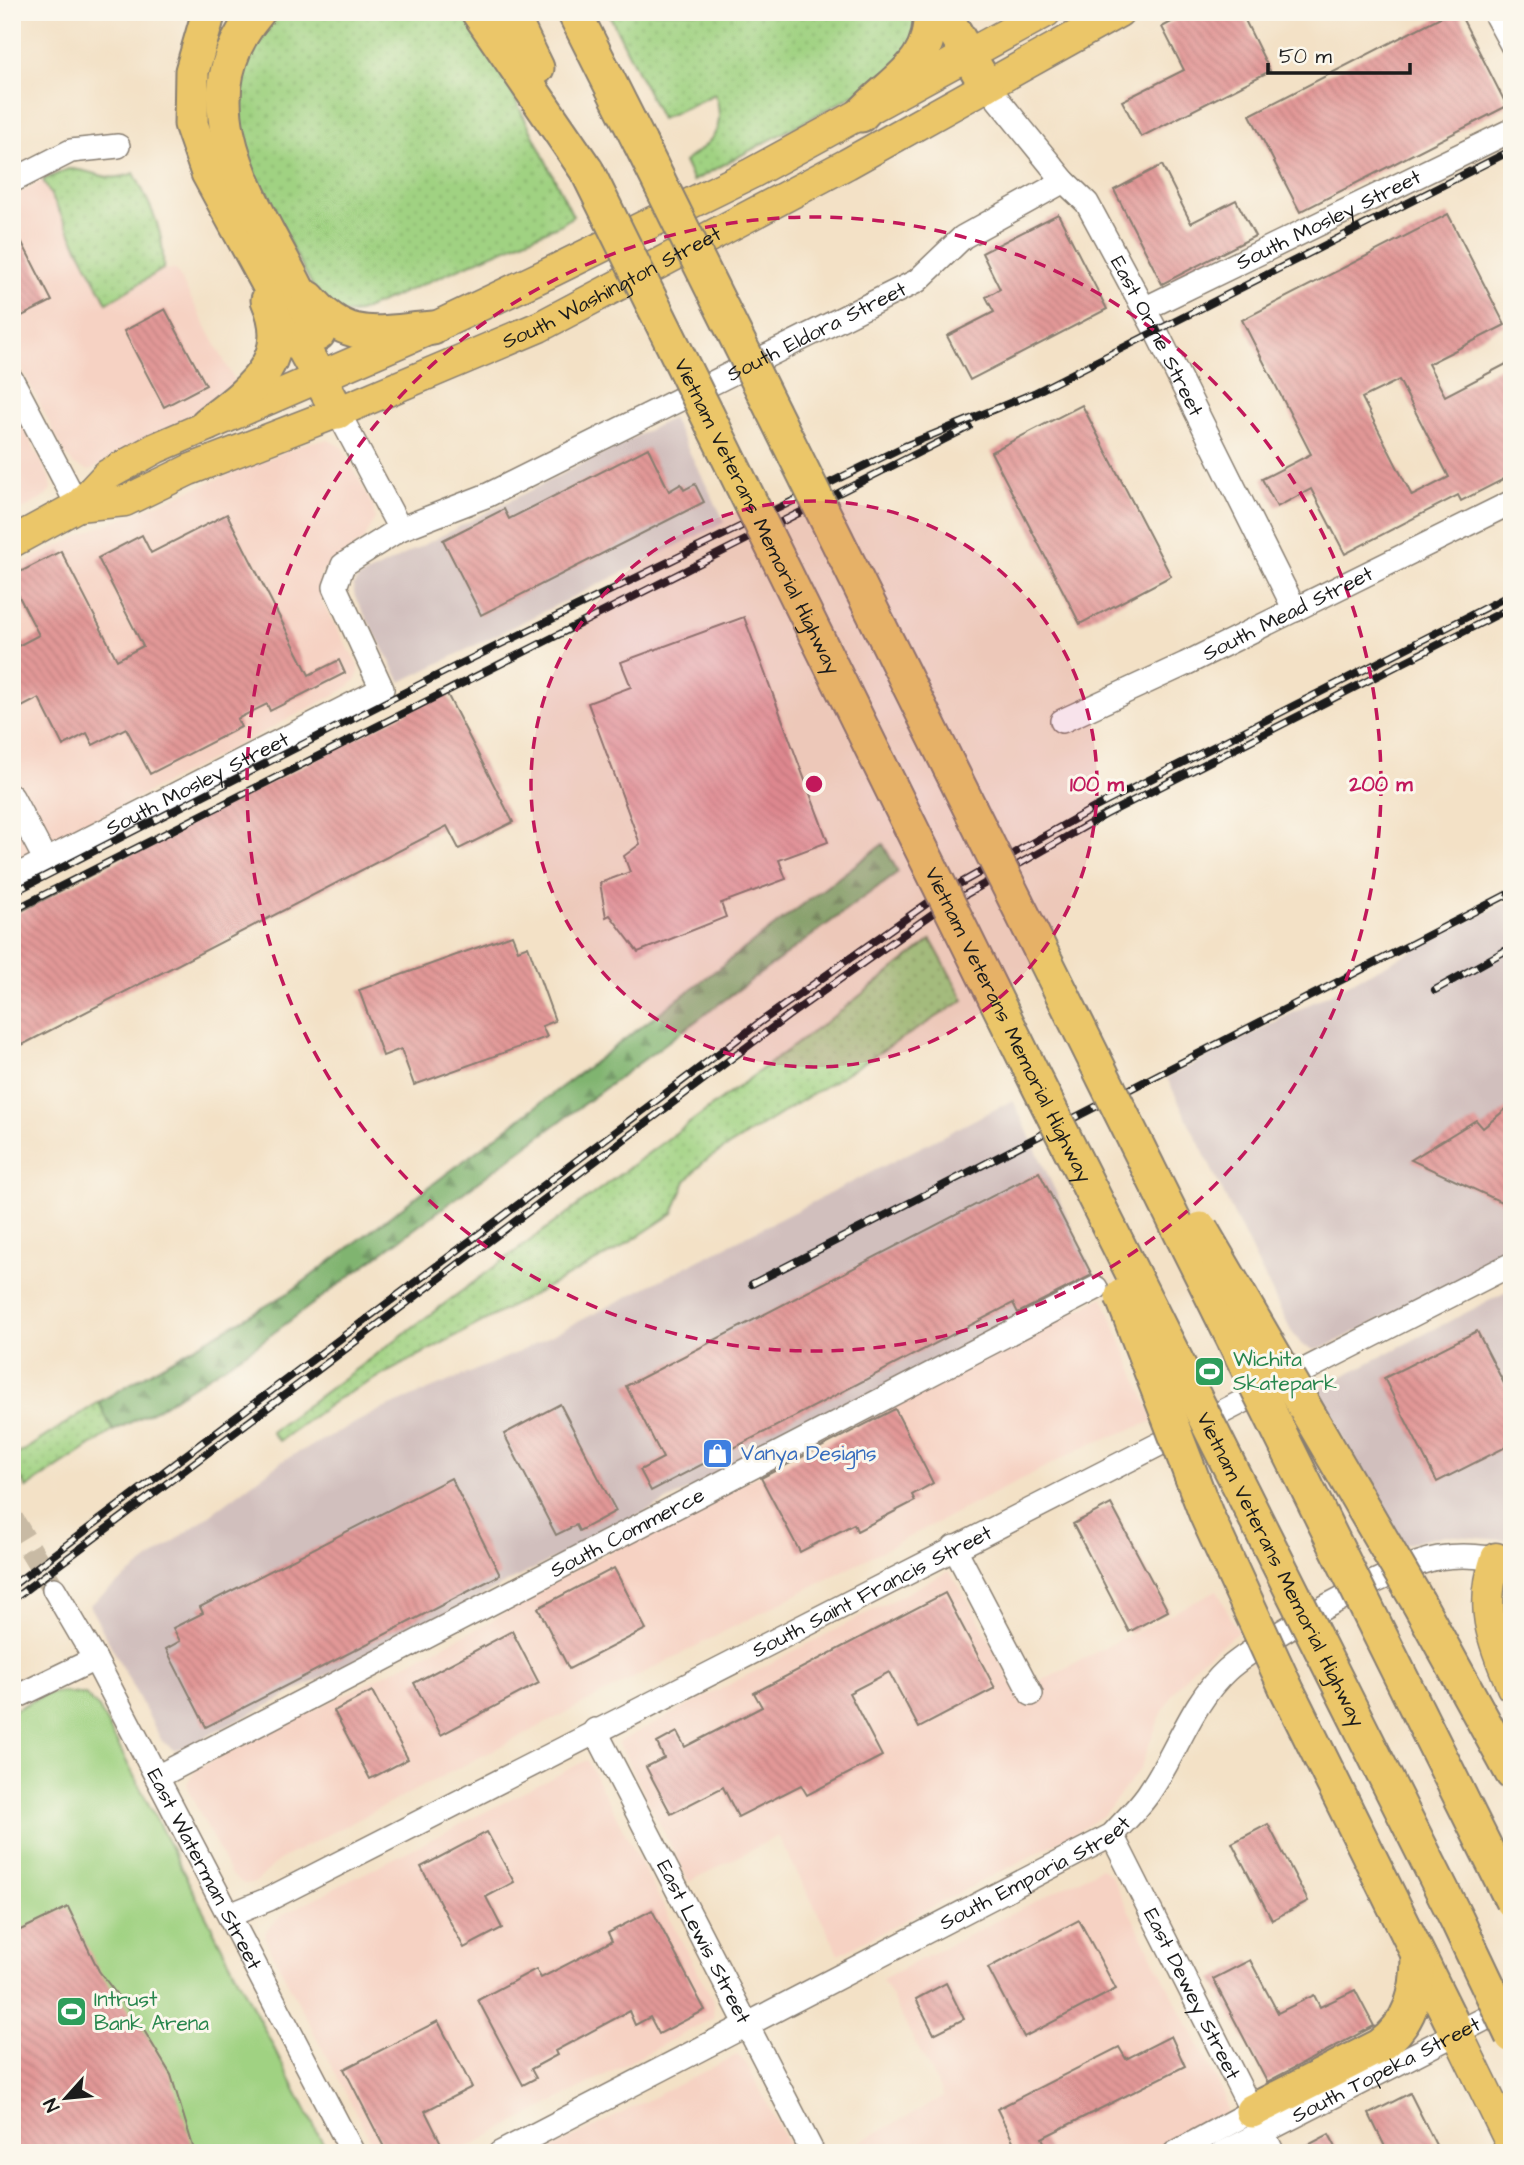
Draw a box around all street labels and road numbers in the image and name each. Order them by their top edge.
street label: South Mosley Street [1231,162,1426,277]
street label: South Washington Street [497,219,727,356]
street label: East Orme Street [1103,251,1211,422]
street label: South Eldora Street [722,274,912,389]
street label: Vietnam Veterans Memorial Highway [667,354,847,681]
street label: South Mead Street [1198,559,1378,668]
street label: South Mosley Street [101,725,295,843]
street label: Vietnam Veterans Memorial Highway [918,862,1099,1189]
street label: Vietnam Veterans Memorial Highway [1189,1407,1372,1733]
street label: South Commerce [545,1480,710,1585]
street label: South Saint Francis Street [747,1518,997,1665]
street label: East Waterman Street [140,1764,269,1975]
street label: South Emporia Street [934,1809,1138,1937]
street label: East Lewis Street [649,1855,758,2029]
street label: East Dewey Street [1136,1903,1248,2085]
street label: South Topeka Street [1287,2009,1486,2130]

